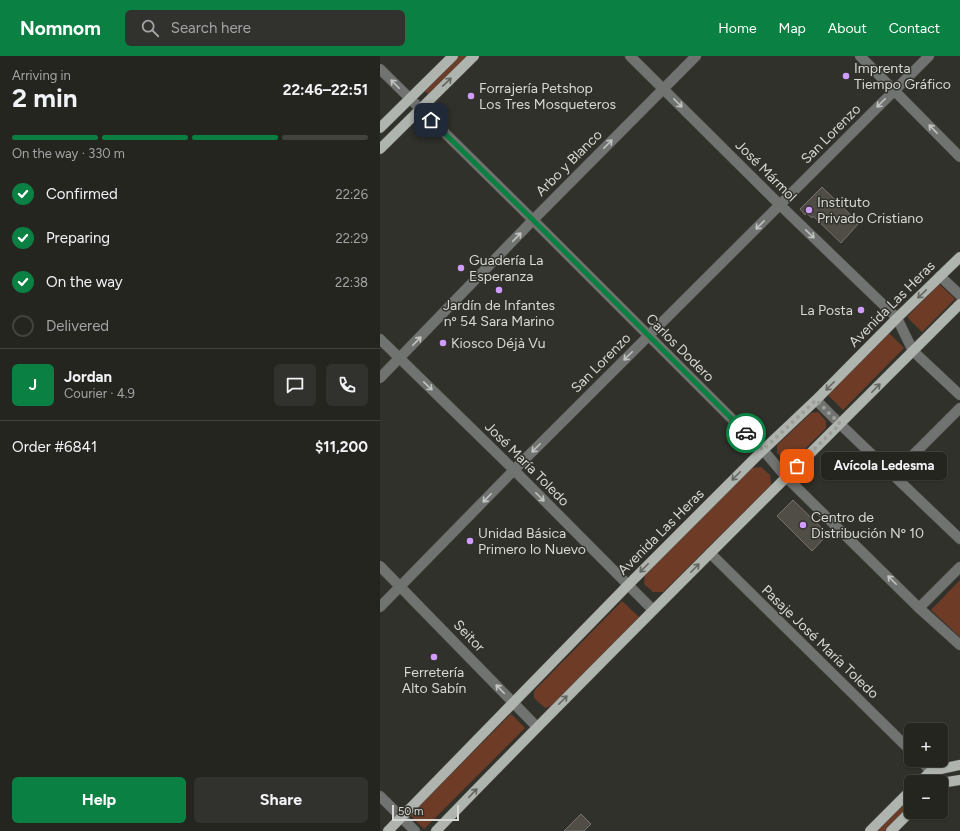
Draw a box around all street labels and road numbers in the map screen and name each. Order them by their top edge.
street label: San Lorenzo [798,101,864,167]
street label: Arbo y Blanco [532,126,606,200]
street label: José Mármol [732,137,800,205]
street label: Avenida Las Heras [845,257,939,351]
street label: Carlos Dodero [642,310,718,386]
street label: San Lorenzo [568,330,634,396]
street label: José María Toledo [481,418,573,510]
street label: Avenida Las Heras [614,485,708,579]
street label: Pasaje José María Toledo [758,582,882,702]
street label: Seitor [450,617,488,656]

